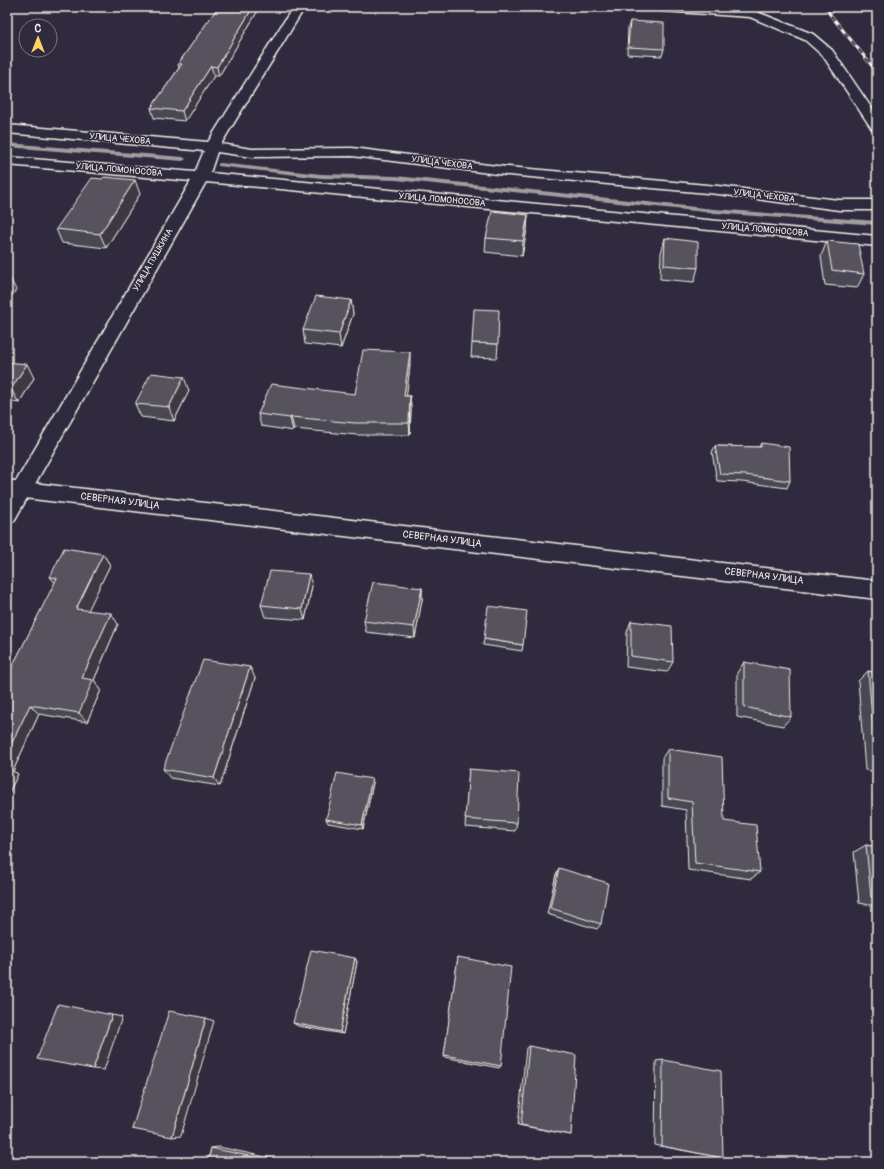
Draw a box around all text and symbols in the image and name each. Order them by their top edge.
north arrow [18,18,58,58]
text: С [35,22,42,35]
street label: УЛИЦА ЧЕХОВА [89,131,151,147]
street label: УЛИЦА ЧЕХОВА [411,154,474,172]
street label: УЛИЦА ЛОМОНОСОВА [75,161,163,179]
street label: УЛИЦА ЧЕХОВА [733,187,796,205]
street label: УЛИЦА ЛОМОНОСОВА [398,191,486,209]
street label: УЛИЦА ЛОМОНОСОВА [721,221,809,239]
street label: УЛИЦА ПУШКИНА [131,227,176,293]
street label: СЕВЕРНАЯ УЛИЦА [80,490,161,512]
street label: СЕВЕРНАЯ УЛИЦА [402,528,483,550]
street label: СЕВЕРНАЯ УЛИЦА [724,565,805,587]

